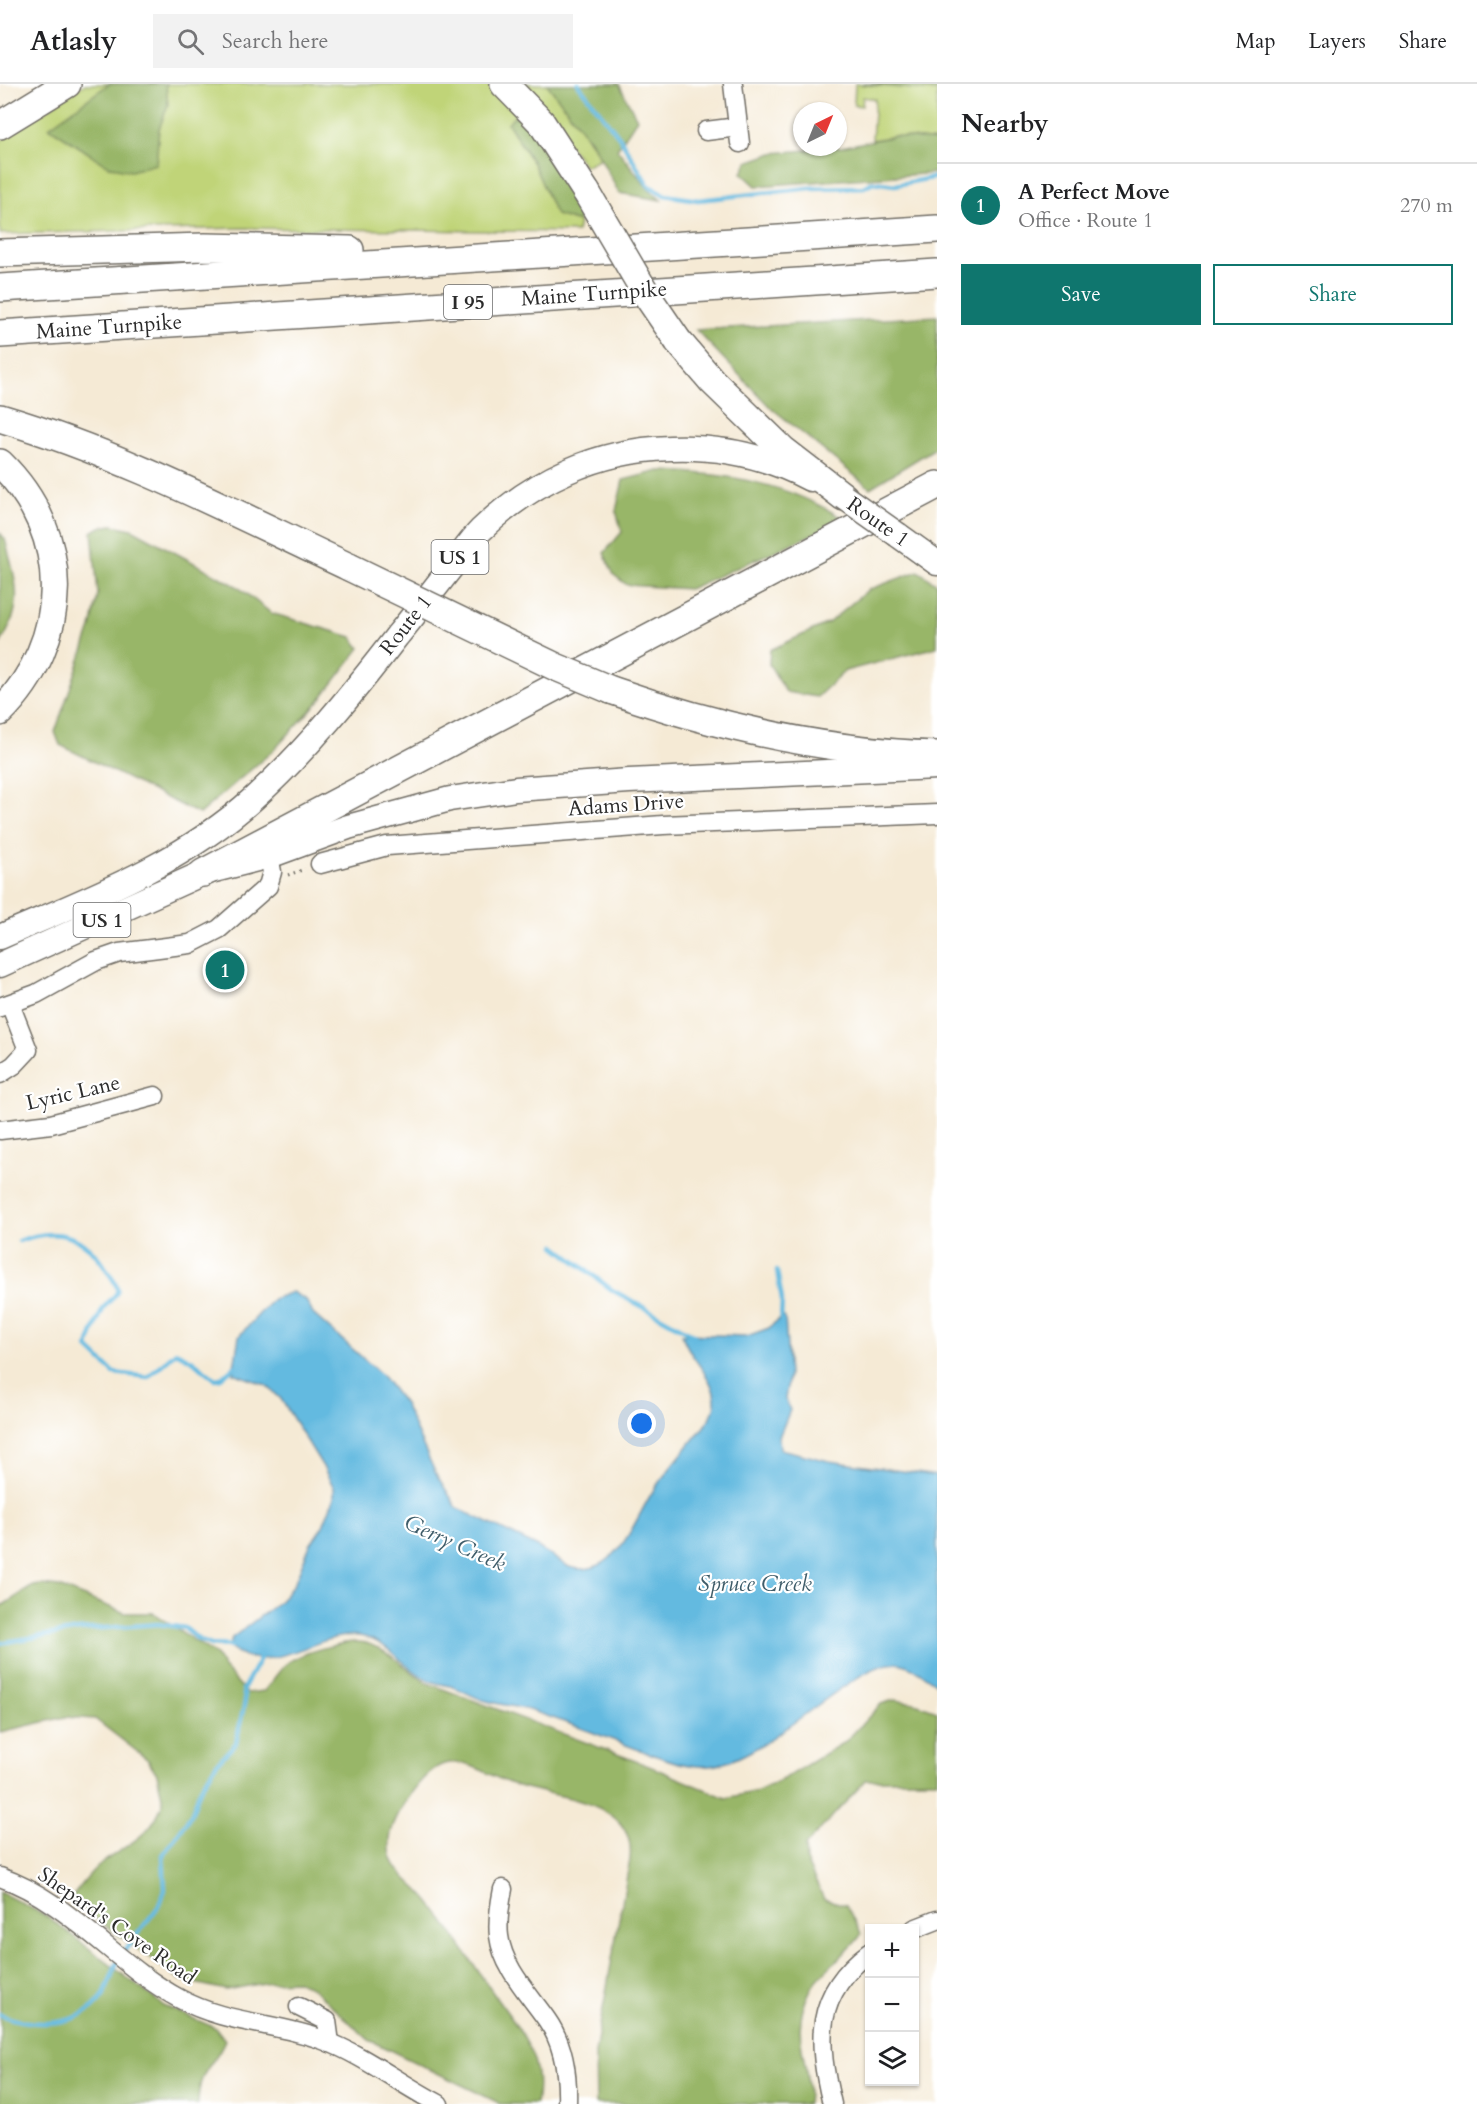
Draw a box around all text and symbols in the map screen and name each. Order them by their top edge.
search box [153,14,573,68]
text: Atlasly [30,22,117,60]
icon: search [174,25,207,58]
text: Search here [222,26,328,56]
text: Map [1236,27,1276,56]
text: Layers [1309,27,1366,56]
text: Share [1399,27,1447,56]
north arrow [793,102,847,156]
text: Nearby [961,106,1049,141]
text: A Perfect Move [1018,177,1170,207]
text: 1 [975,192,986,219]
text: 270 m [1400,192,1453,219]
text: Office · Route 1 [1018,207,1153,234]
button: Save [961,264,1201,325]
button: Share [1213,264,1453,325]
street label: Maine Turnpike [520,274,668,314]
road number: I 95 [444,285,492,319]
street label: Maine Turnpike [35,307,183,347]
street label: Route 1 [841,490,915,554]
road number: US 1 [432,540,488,574]
street label: Route 1 [373,588,439,662]
street label: Adams Drive [567,786,685,824]
road number: US 1 [74,903,130,937]
pin: 1 [206,948,244,992]
street label: Lyric Lane [23,1068,123,1118]
your location [627,1409,656,1438]
water label: Gerry Creek [399,1507,511,1579]
water label: Spruce Creek [698,1569,812,1599]
street label: Shepard's Cove Road [32,1860,202,1992]
map controls [865,1924,919,2086]
button: + [865,1924,919,1978]
button: − [865,1978,919,2032]
button: layers [865,2032,919,2086]

